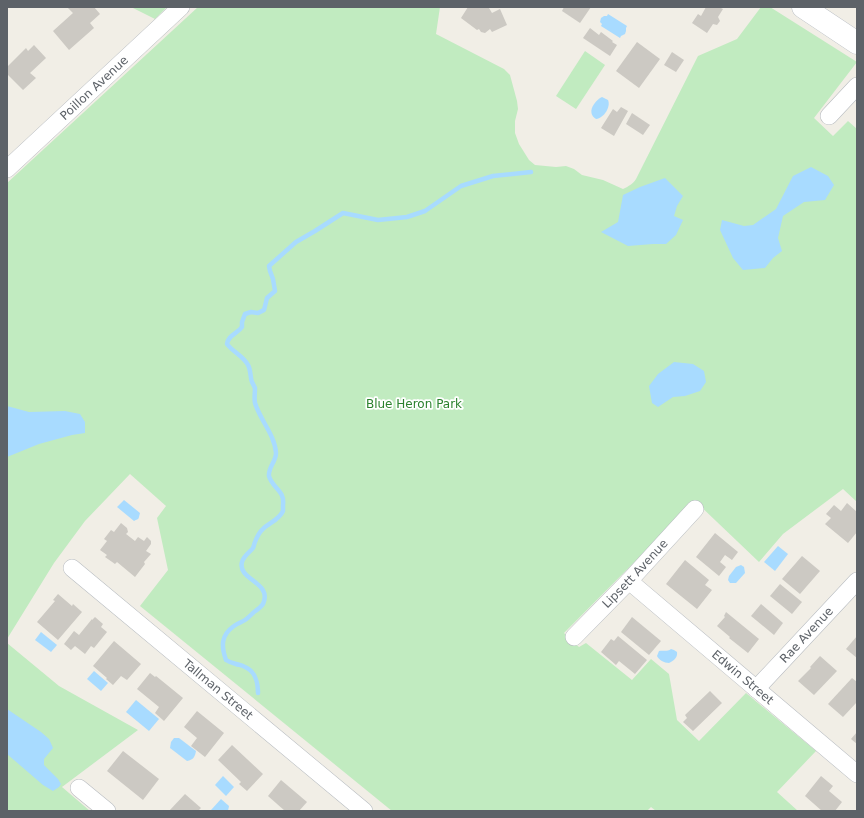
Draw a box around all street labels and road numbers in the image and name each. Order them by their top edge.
street label: Poillon Avenue [57,53,131,123]
street label: Lipsett Avenue [599,536,671,611]
street label: Rae Avenue [777,604,836,666]
street label: Edwin Street [709,647,777,707]
street label: Tallman Street [180,656,256,723]

